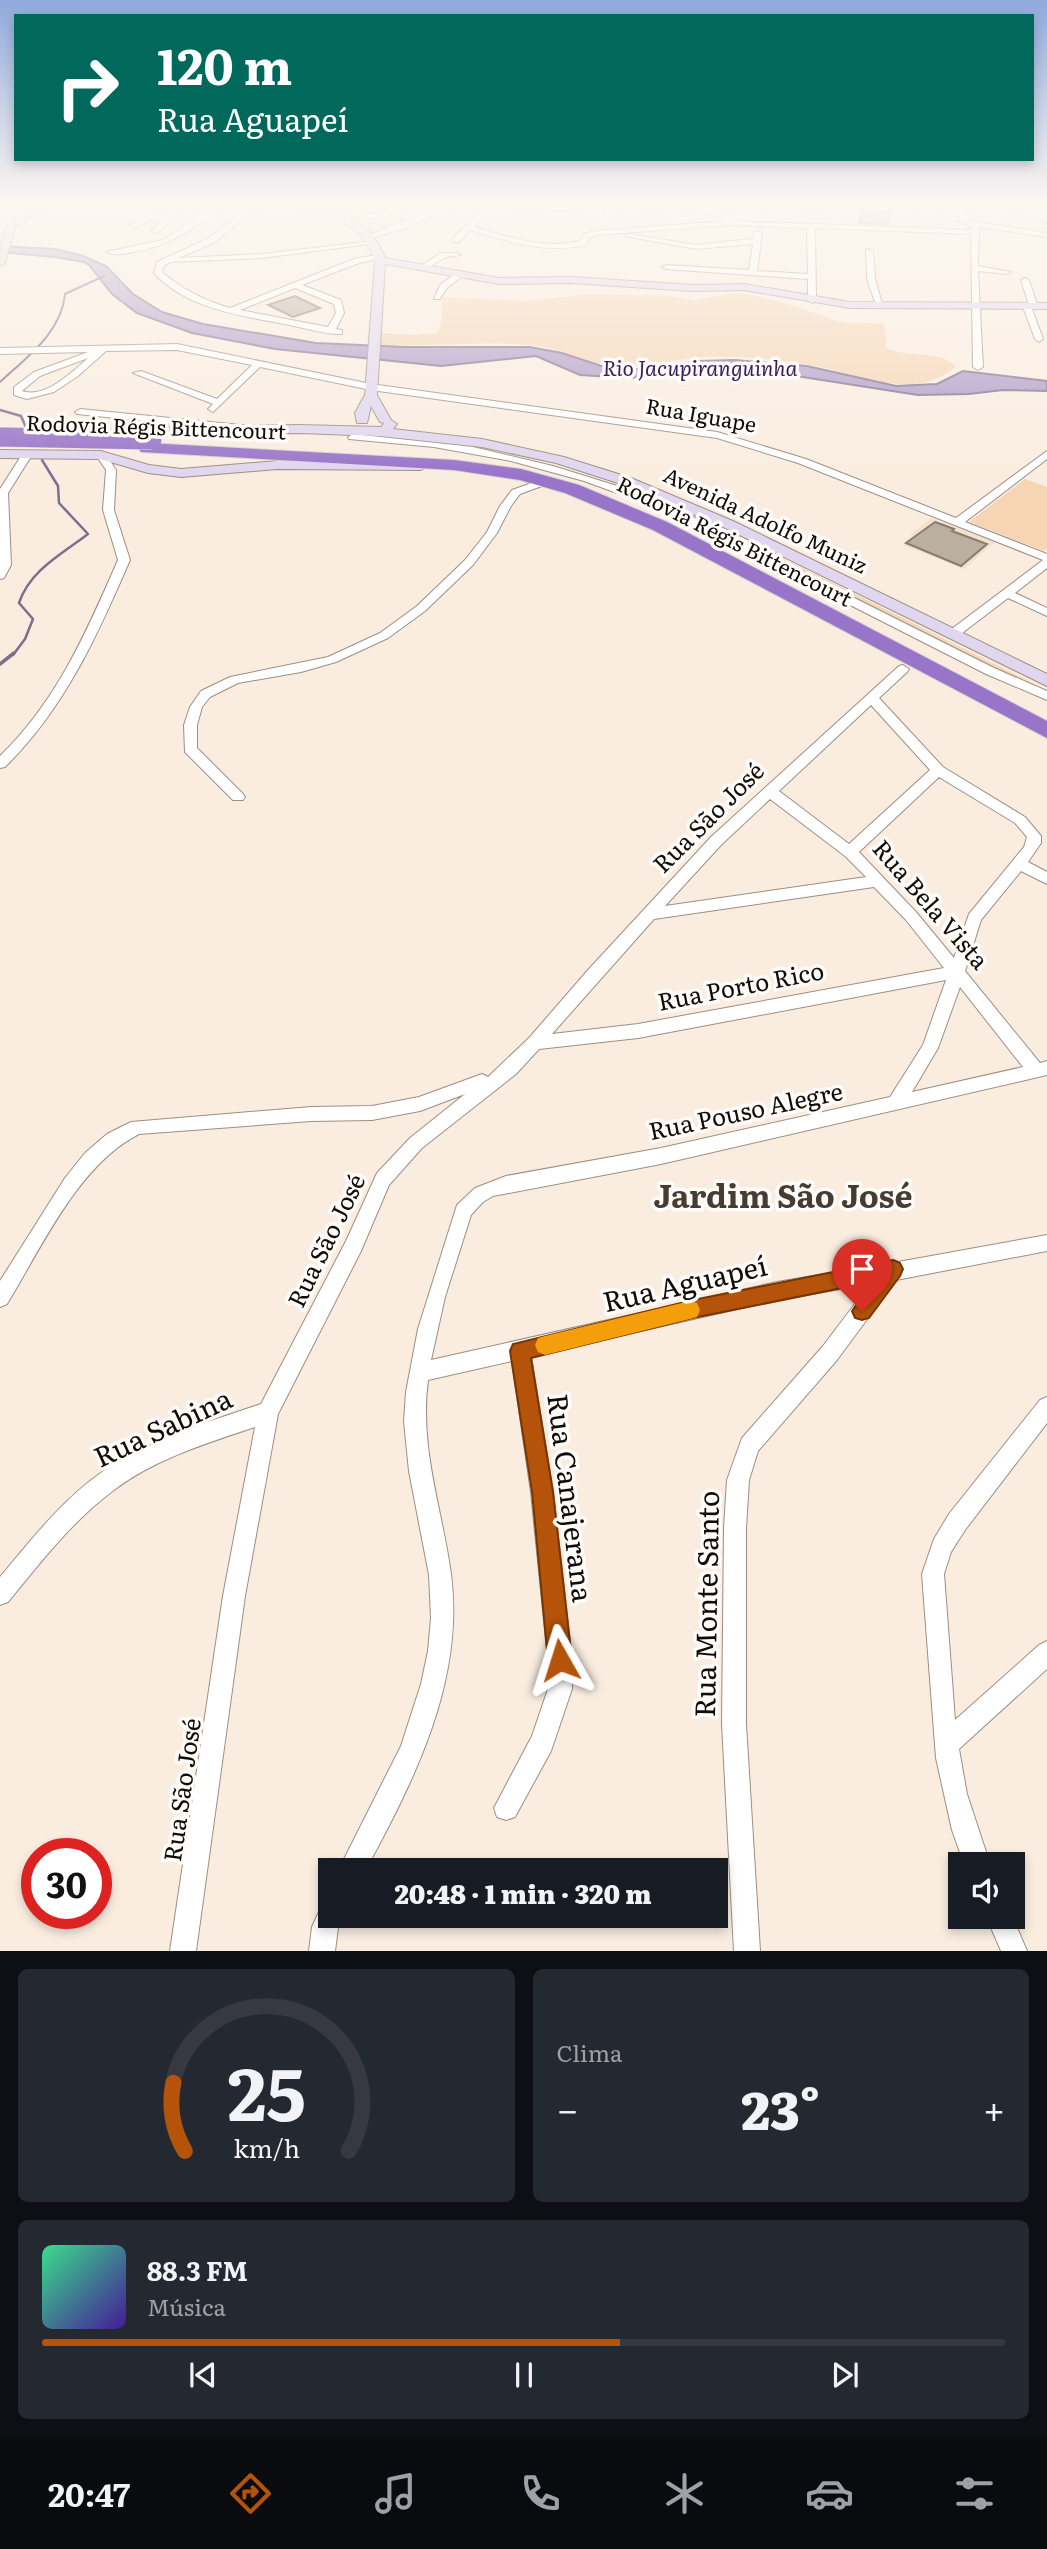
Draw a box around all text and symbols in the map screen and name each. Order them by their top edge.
text: 120 m [157,27,292,100]
icon: right [42,42,133,133]
text: Rua Aguapeí [157,94,348,142]
water label: Rio Jacupiranguinha [602,351,798,382]
street label: Rua Iguape [644,389,759,439]
street label: Rodovia Régis Bittencourt [25,405,287,446]
street label: Avenida Adolfo Muniz [659,458,873,580]
street label: Rodovia Régis Bittencourt [612,467,859,613]
street label: Rua São José [644,753,771,880]
street label: Rua Bela Vista [866,831,998,976]
street label: Rua Porto Rico [654,951,827,1018]
street label: Rua Pouso Alegre [645,1072,846,1147]
street label: Rua São José [277,1167,372,1312]
district label: Jardim São José [653,1170,913,1218]
pin [832,1239,892,1311]
street label: Rua Aguapeí [598,1243,771,1321]
icon: arrive [843,1250,881,1288]
street label: Rua Sabina [86,1376,238,1477]
street label: Rua Canajerana [538,1391,606,1604]
street label: Rua Monte Santo [682,1490,728,1718]
position arrow [523,1623,597,1697]
street label: Rua São José [153,1716,208,1864]
speed limit sign: 30 [21,1838,112,1929]
map controls [948,1852,1025,1929]
button: sound [948,1852,1025,1929]
text: 20:48 · 1 min · 320 m [394,1873,652,1912]
text: Clima [557,2035,622,2069]
text: 25 [227,2036,305,2144]
text: 23° [741,2069,820,2146]
text: − [557,2079,579,2136]
text: + [983,2079,1005,2136]
text: km/h [233,2129,300,2166]
text: 88.3 FM [147,2250,248,2289]
text: Música [147,2289,226,2323]
icon: previous [184,2356,222,2394]
icon: pause [505,2356,543,2394]
icon: next [826,2356,864,2394]
text: 20:47 [48,2469,130,2517]
icon: directions [226,2469,275,2518]
icon: music [371,2469,420,2518]
icon: phone [516,2469,565,2518]
icon: climate [660,2469,709,2518]
icon: car [805,2469,854,2518]
icon: filters [950,2469,999,2518]

